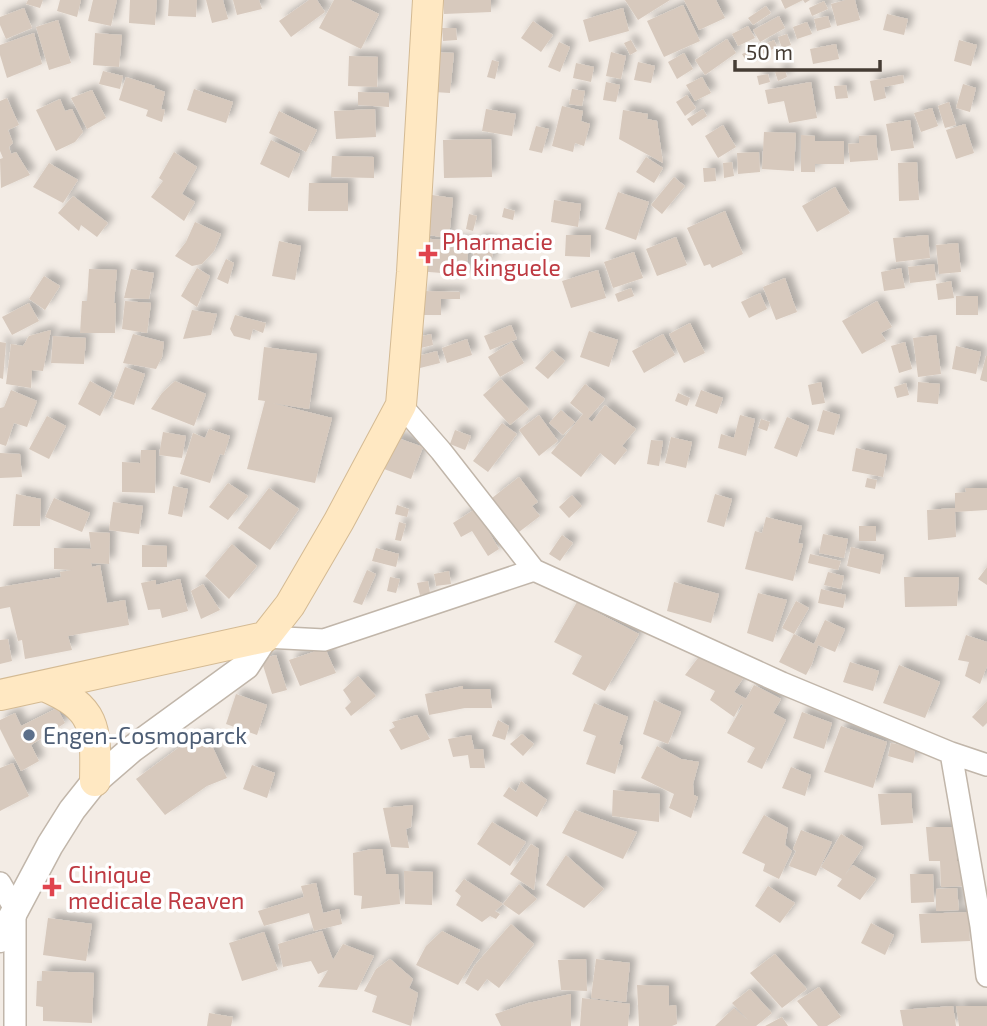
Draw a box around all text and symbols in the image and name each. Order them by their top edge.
scale bar [735,28,880,72]
text: 50 m [746,39,793,64]
place label: Pharmacie de kinguele [442,227,561,281]
marker: Pharmacie de kinguele [420,246,436,262]
place label: Engen-Cosmoparck [43,721,247,749]
marker: Engen-Cosmoparck [21,727,37,743]
place label: Clinique medicale Reaven [68,860,244,914]
marker: Clinique medicale Reaven [42,877,62,897]

